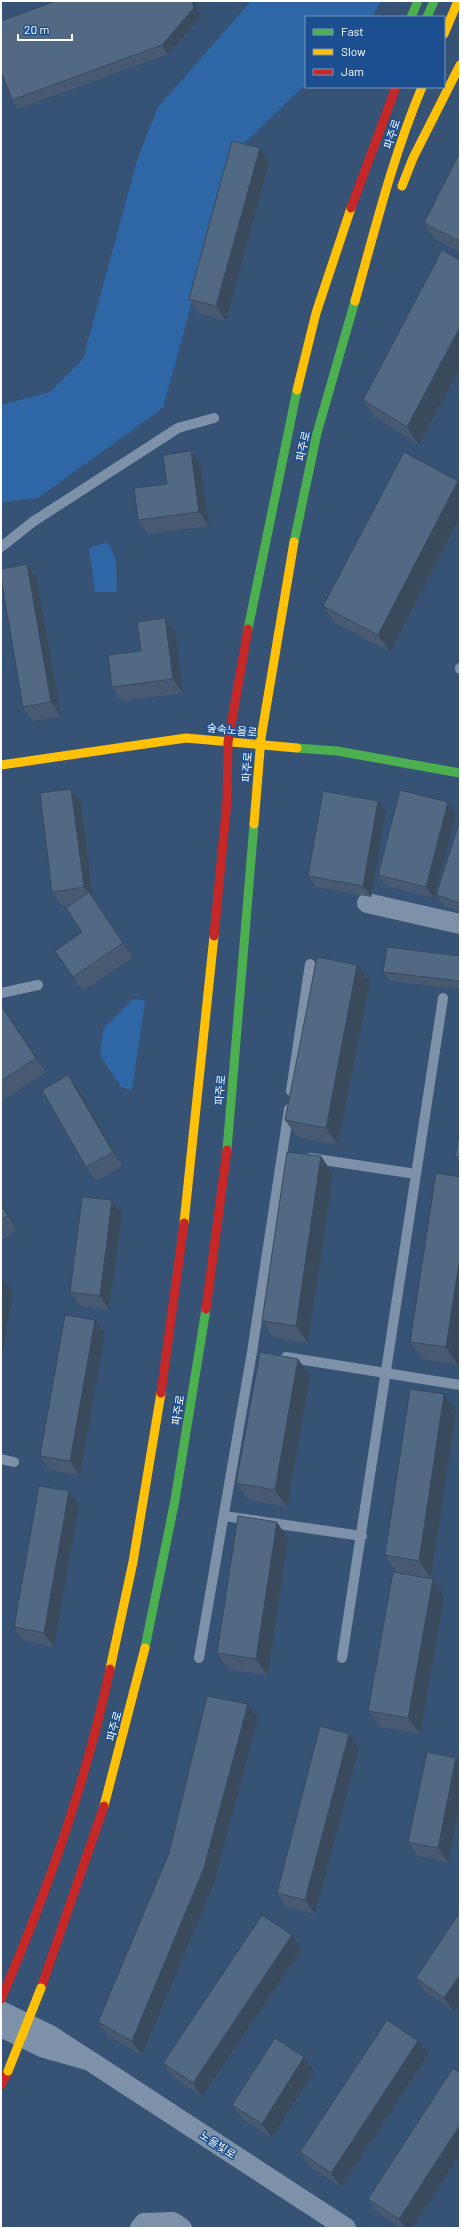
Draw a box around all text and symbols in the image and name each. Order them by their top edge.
scale bar [18,16,72,42]
legend [305,16,445,88]
text: 20 m [24,22,50,36]
text: Fast [341,24,364,38]
text: Slow [341,44,366,58]
text: Jam [341,64,364,78]
street label: 파주로 [381,117,402,150]
street label: 파주로 [293,430,312,462]
street label: 숲속노을로 [206,720,258,739]
street label: 파주로 [239,751,254,783]
street label: 파주로 [212,1074,227,1106]
street label: 파주로 [169,1394,186,1426]
street label: 파주로 [103,1710,124,1742]
street label: 노을빛로 [198,2128,239,2161]

